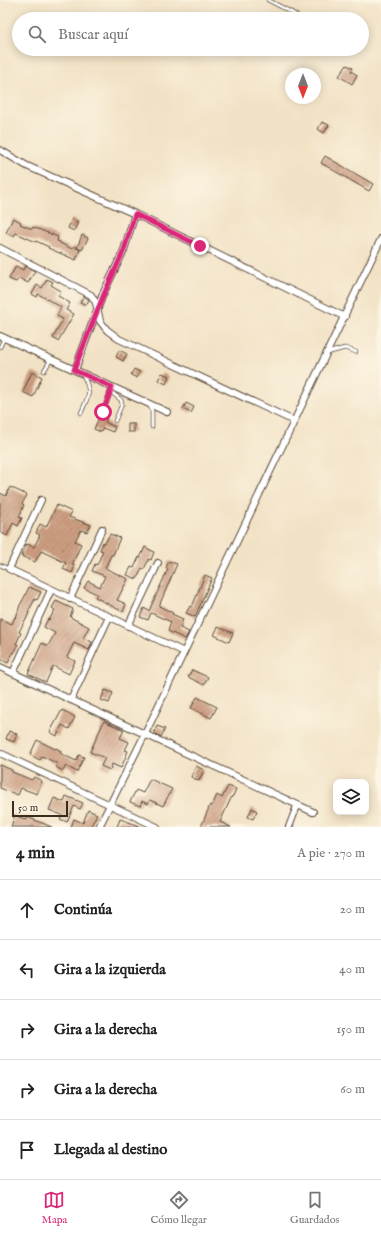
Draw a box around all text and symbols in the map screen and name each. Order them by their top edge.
search box [12,12,369,56]
icon: search [26,23,48,45]
text: Buscar aquí [58,25,128,44]
north arrow [285,68,321,104]
route end [191,237,209,255]
route start [94,403,112,421]
map controls [333,779,369,815]
button: layers [333,779,369,815]
scale bar [12,799,68,818]
text: 50 m [18,801,38,815]
text: 4 min [16,843,55,864]
text: A pie · 270 m [297,845,365,862]
icon: ahead [16,899,38,921]
text: Continúa [54,900,112,919]
text: 20 m [340,901,365,918]
icon: left [16,959,38,981]
text: Gira a la izquierda [54,960,166,979]
text: 40 m [339,961,365,978]
icon: right [16,1019,38,1041]
text: Gira a la derecha [54,1020,157,1039]
text: 150 m [336,1021,365,1038]
icon: right [16,1079,38,1101]
text: Gira a la derecha [54,1080,157,1099]
text: 60 m [340,1081,365,1098]
icon: arrive [16,1139,38,1161]
text: Llegada al destino [54,1140,167,1159]
tab: Mapa [42,1189,67,1227]
tab: Cómo llegar [150,1189,207,1227]
tab: Guardados [290,1189,339,1227]

